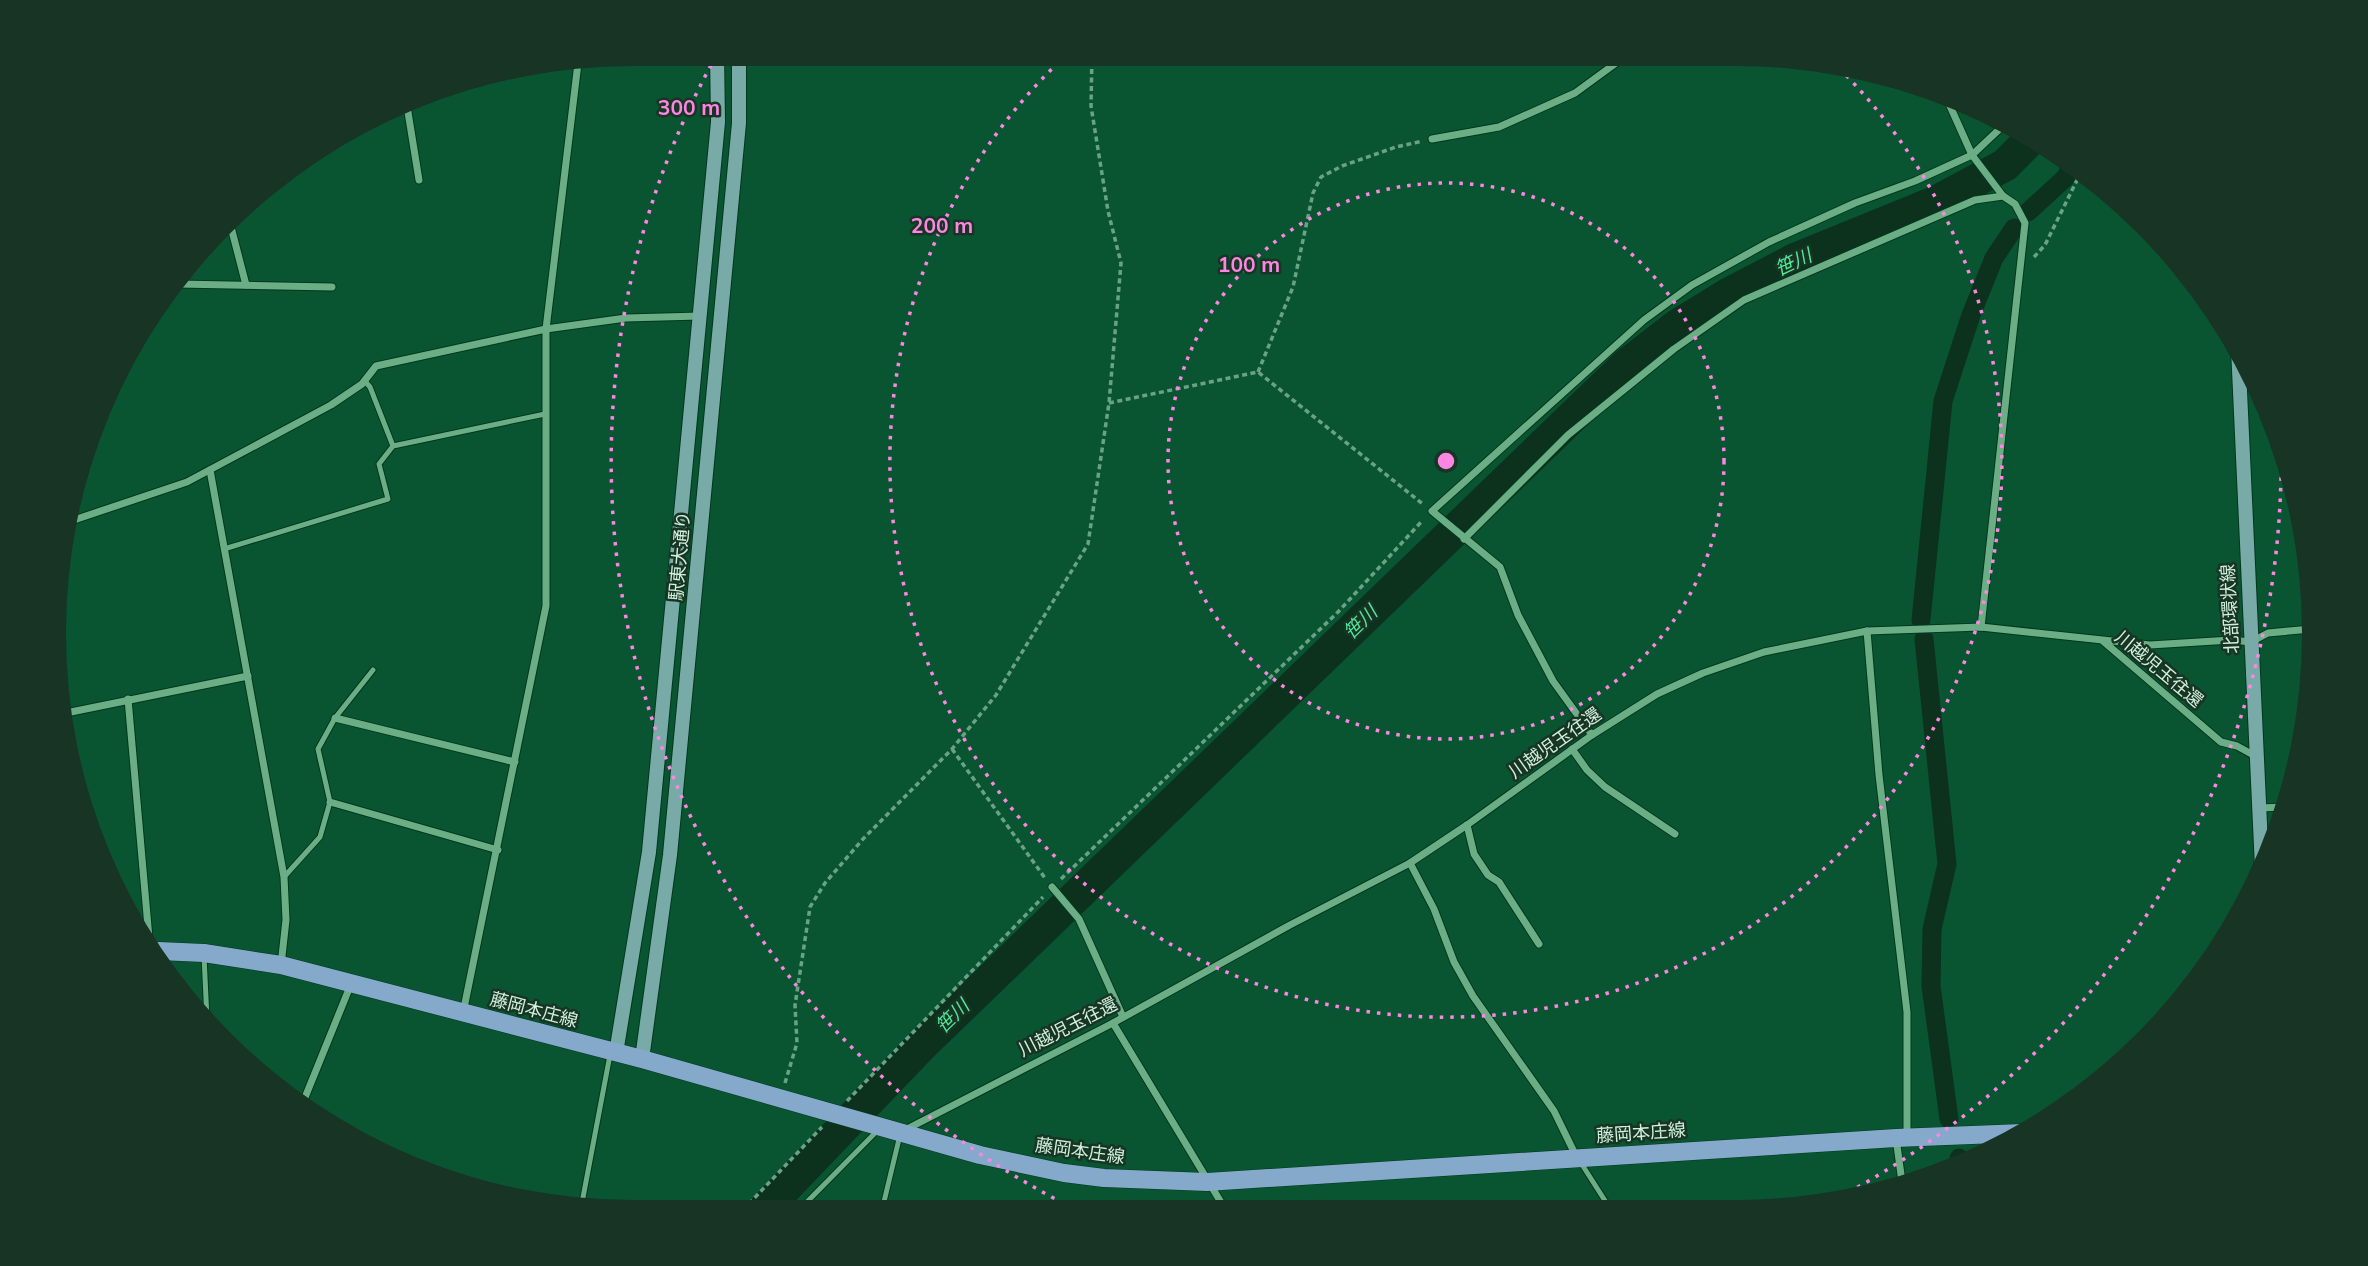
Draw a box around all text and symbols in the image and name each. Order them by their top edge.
text: 300 m [658,94,720,120]
text: 200 m [911,212,973,238]
water label: 笹川 [1771,242,1817,281]
text: 100 m [1218,251,1280,277]
centre of rings [1434,449,1458,473]
street label: 駅東大通り [664,510,695,602]
street label: 北部環状線 [2216,563,2243,655]
water label: 笹川 [1338,599,1383,644]
street label: 川越児玉往還 [2111,625,2208,712]
street label: 川越児玉往還 [1504,702,1606,783]
street label: 藤岡本庄線 [488,987,581,1032]
street label: 川越児玉往還 [1014,992,1121,1061]
water label: 笹川 [930,993,975,1038]
street label: 藤岡本庄線 [1595,1118,1687,1147]
street label: 藤岡本庄線 [1034,1133,1126,1168]

